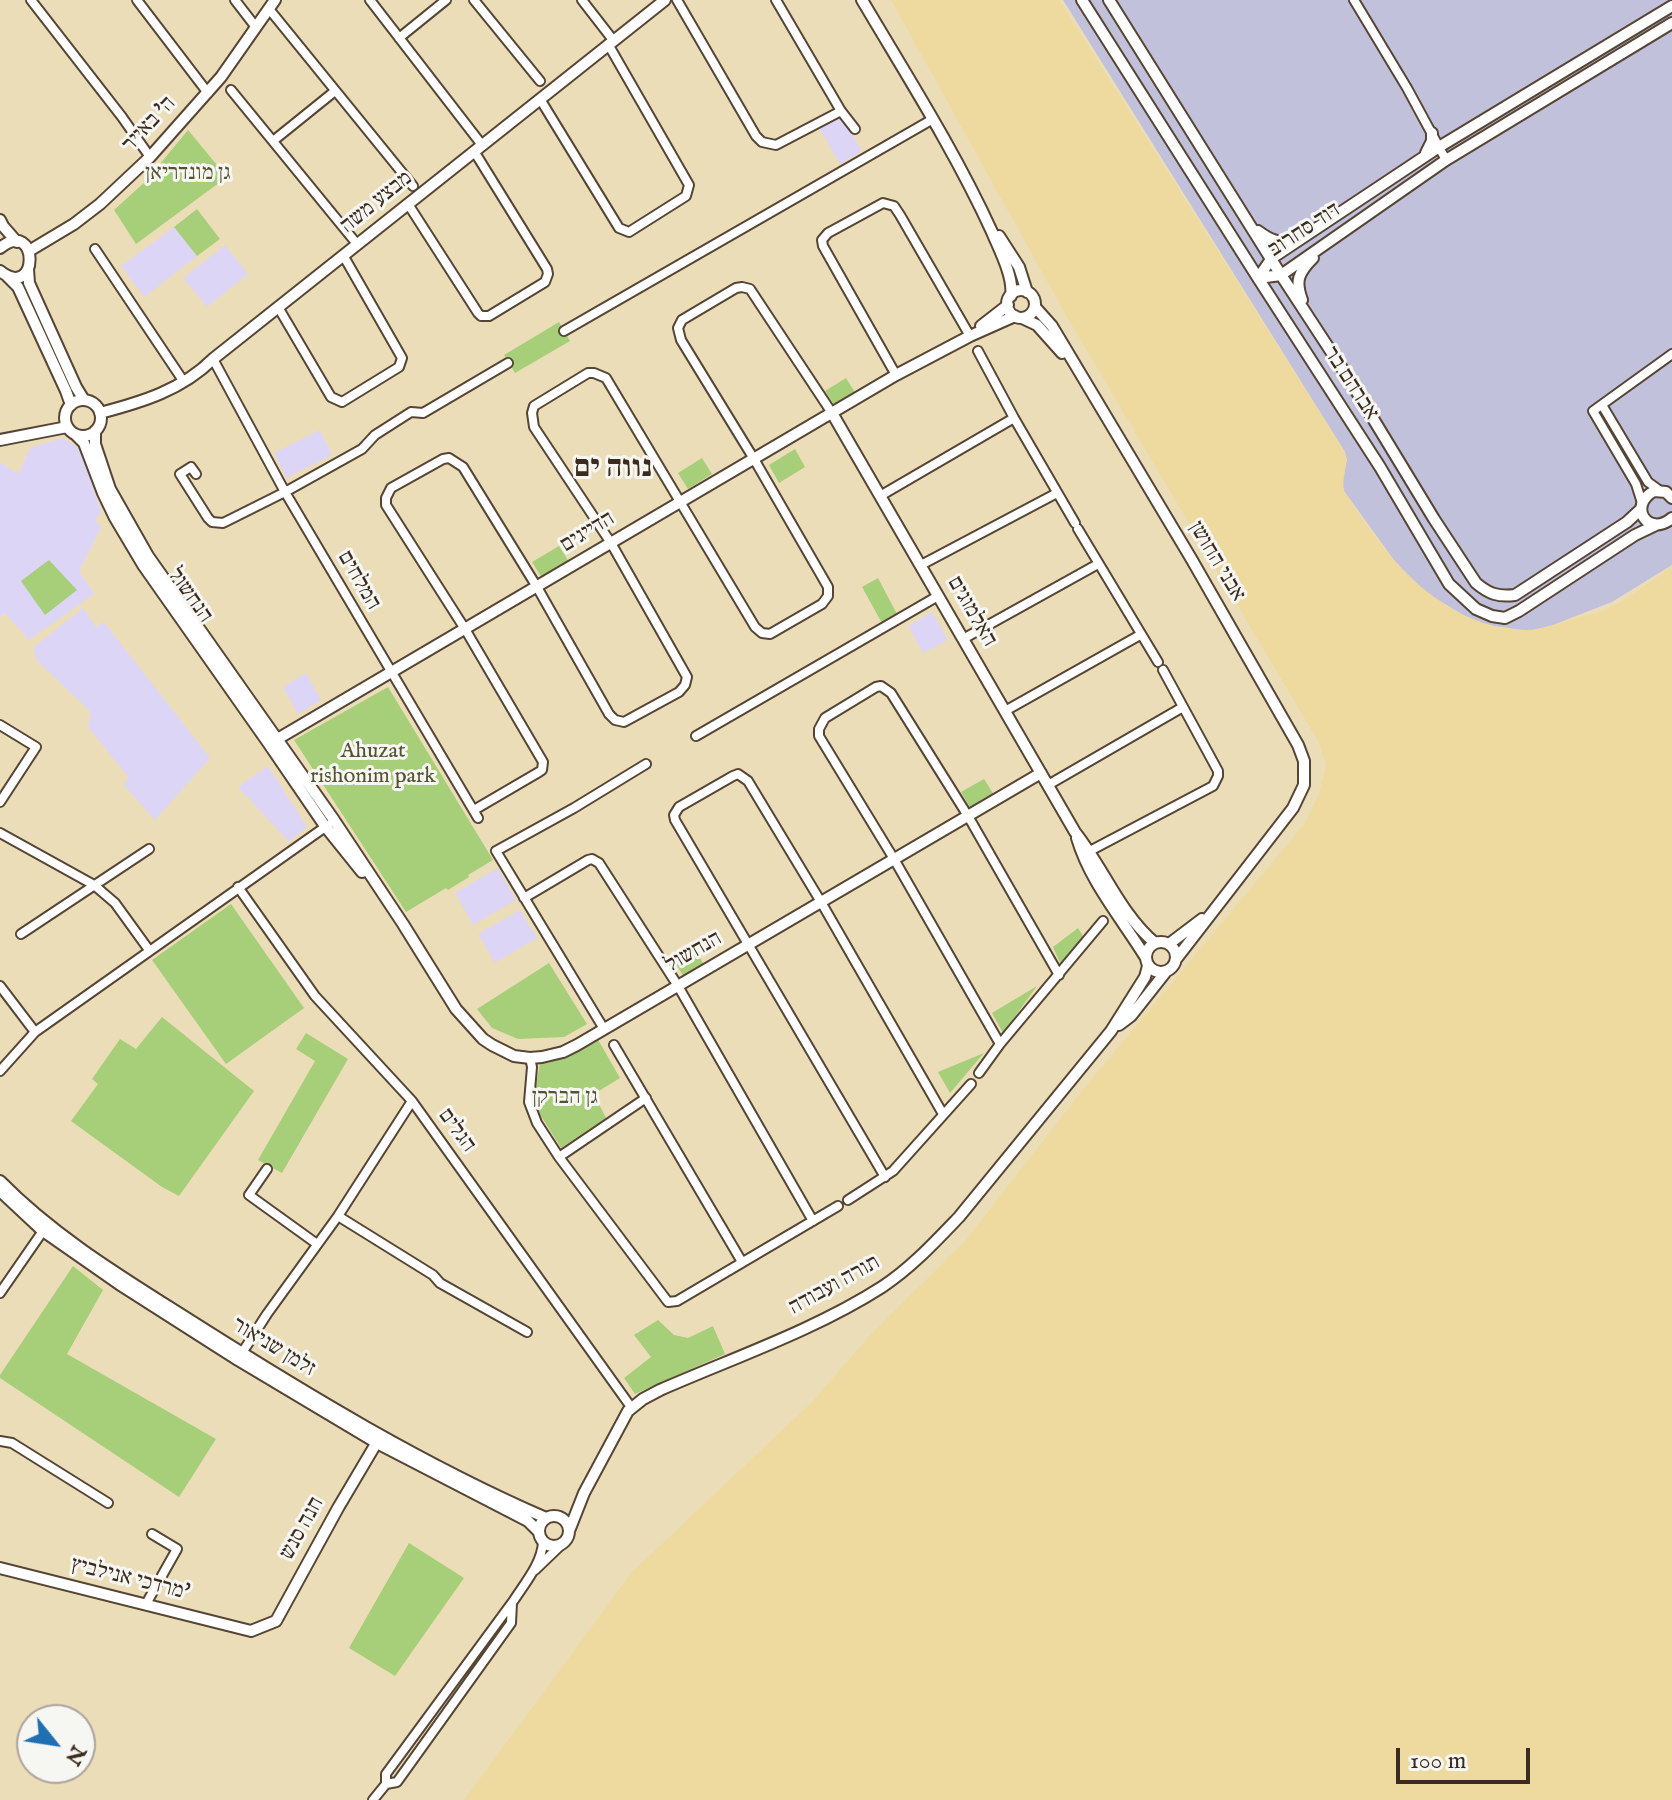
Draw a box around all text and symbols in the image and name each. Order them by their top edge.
street label: ה' באייר [118,92,182,158]
park label: גן מונדריאן [145,161,231,187]
street label: מבצע משה [336,166,418,240]
street label: דוד סחרוב [1264,198,1346,264]
street label: אברהם בר [1317,342,1383,426]
district label: נווה ים [574,452,652,488]
street label: הדייגים [556,507,620,559]
street label: אבני החושן [1182,517,1250,607]
street label: המלחים [331,547,385,615]
street label: הנחשול [161,563,217,629]
street label: האלמוגים [940,572,1002,652]
park label: Ahuzat rishonim park [310,739,436,790]
street label: הנחשול [661,926,727,980]
park label: גן הברקן [532,1085,598,1111]
street label: הגלים [431,1104,481,1158]
street label: תורה ועבודה [785,1250,885,1322]
street label: זלמן שניאור [226,1313,320,1383]
street label: חנה סנש [275,1493,331,1565]
street label: מרדכי אנילביץ' [68,1553,192,1607]
north arrow [16,1704,96,1784]
scale bar [1400,1732,1534,1782]
text: N [58,1740,92,1770]
text: 100 m [1410,1746,1466,1777]

